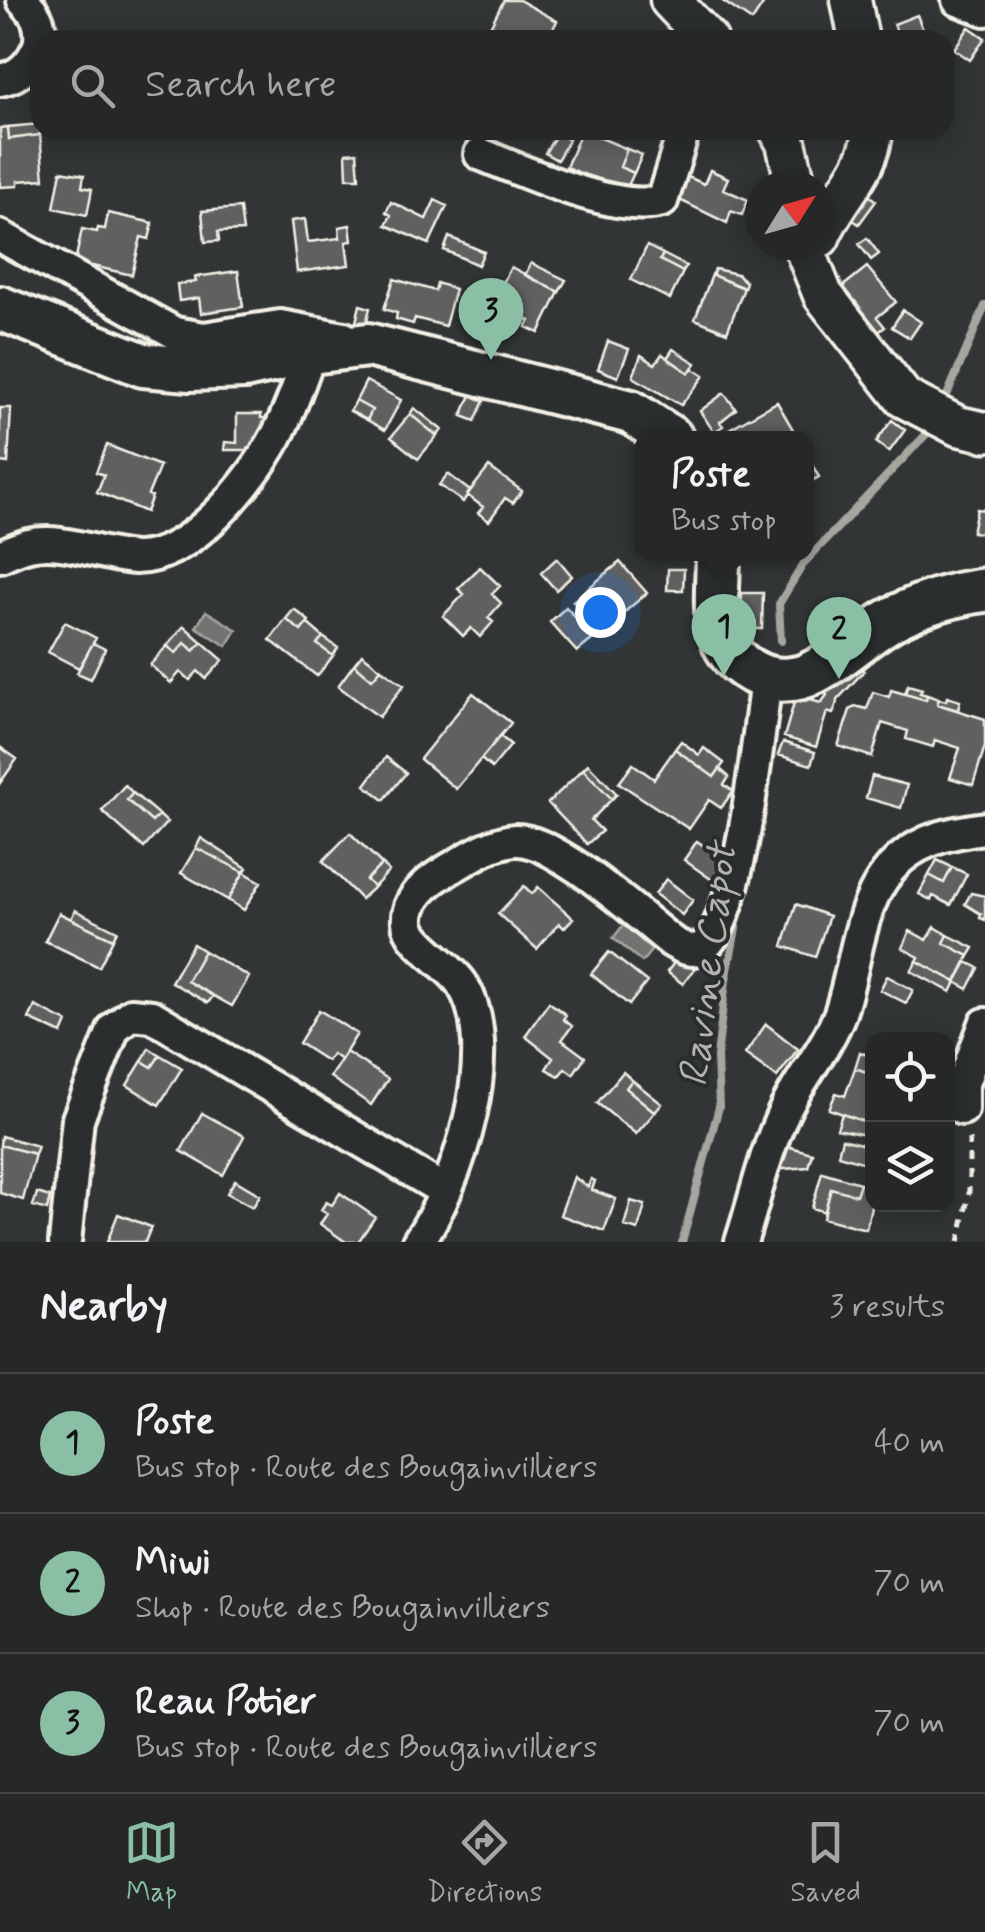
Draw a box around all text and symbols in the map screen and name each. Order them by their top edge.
search box [30,30,955,140]
icon: search [65,58,120,113]
text: Search here [145,61,336,110]
north arrow [745,170,835,260]
pin: 3 [458,278,524,360]
popup [634,431,814,561]
text: Poste [671,451,750,500]
text: Bus stop [671,500,777,542]
your location [575,587,626,638]
pin: 1 [692,594,756,676]
pin: 2 [806,596,872,679]
water label: Ravine Capot [667,837,752,1090]
map controls [865,1032,955,1212]
button: locate [865,1032,955,1122]
button: layers [865,1122,955,1212]
text: Nearby [40,1280,168,1335]
text: 3 results [829,1286,945,1328]
text: Poste [135,1398,214,1447]
text: 1 [65,1422,80,1464]
text: 40 m [874,1422,945,1464]
text: Bus stop · Route des Bougainvilliers [135,1447,597,1489]
text: Miwi [135,1538,211,1587]
text: 2 [65,1562,80,1604]
text: 70 m [873,1562,945,1604]
text: Shop · Route des Bougainvilliers [135,1587,550,1629]
text: Reau Potier [135,1678,317,1727]
text: 3 [65,1702,80,1744]
text: 70 m [873,1702,945,1744]
text: Bus stop · Route des Bougainvilliers [135,1727,597,1769]
tab: Map [124,1815,179,1912]
tab: Directions [427,1815,542,1912]
tab: Saved [790,1815,861,1912]

